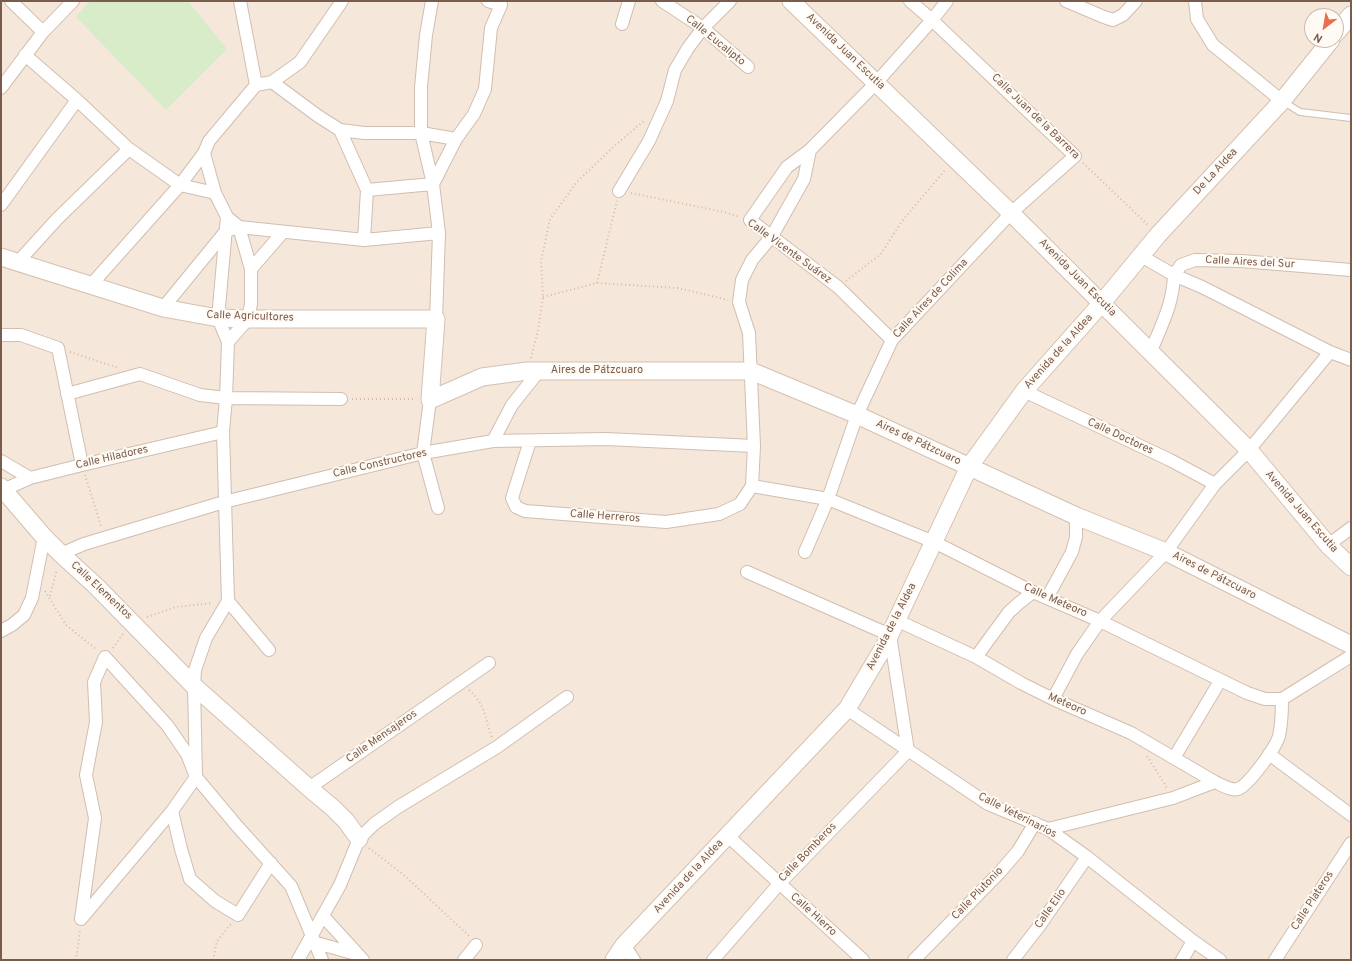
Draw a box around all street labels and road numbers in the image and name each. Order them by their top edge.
street label: Avenida Juan Escutia [803,11,887,93]
street label: Calle Eucalipto [682,13,748,69]
street label: Calle Juan de la Barrera [988,71,1082,163]
street label: De La Aldea [1191,146,1241,198]
street label: Calle Vicente Suárez [744,217,834,287]
street label: Avenida Juan Escutia [1035,236,1119,320]
street label: Calle Aires del Sur [1205,254,1295,272]
street label: Calle Aires de Colima [891,257,971,341]
street label: Calle Agricultores [206,309,294,325]
street label: Avenida de la Aldea [1022,312,1096,392]
street label: Aires de Pátzcuaro [551,364,643,378]
street label: Calle Doctores [1085,416,1155,458]
street label: Aires de Pátzcuaro [873,417,963,469]
street label: Calle Hiladores [75,443,149,473]
street label: Calle Constructores [332,447,428,481]
street label: Avenida Juan Escutia [1262,468,1340,556]
street label: Calle Herreros [569,508,641,526]
street label: Aires de Pátzcuaro [1170,549,1258,603]
street label: Calle Elementos [67,559,135,623]
street label: Avenida de la Aldea [864,581,920,673]
street label: Calle Meteoro [1021,581,1089,621]
street label: Meteoro [1046,691,1088,719]
street label: Calle Mensajeros [344,708,420,766]
street label: Calle Veterinarios [975,790,1059,842]
street label: Calle Bomberos [776,821,840,885]
street label: Avenida de la Aldea [651,837,727,917]
street label: Calle Plutonio [949,865,1007,923]
street label: Calle Plateros [1289,869,1337,933]
street label: Calle Elio [1033,887,1069,931]
street label: Calle Hierro [787,891,839,939]

